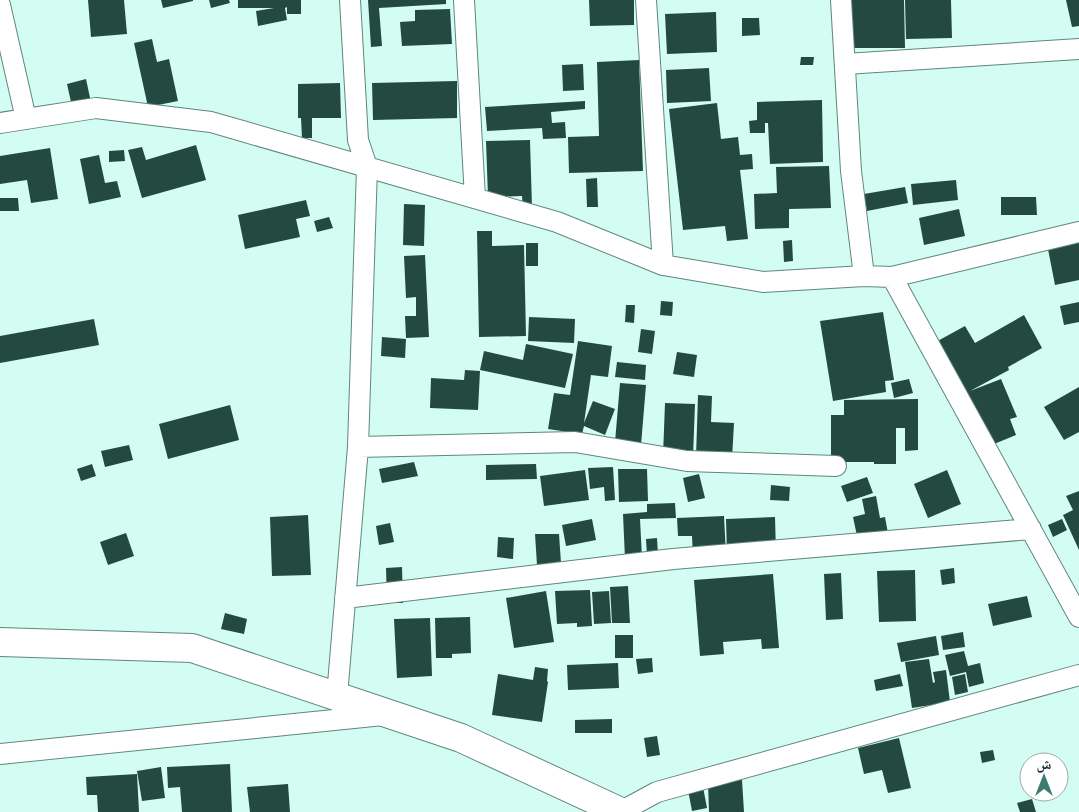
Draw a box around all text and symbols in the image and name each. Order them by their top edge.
north arrow [1019,752,1069,802]
text: ش [1037,756,1052,773]

